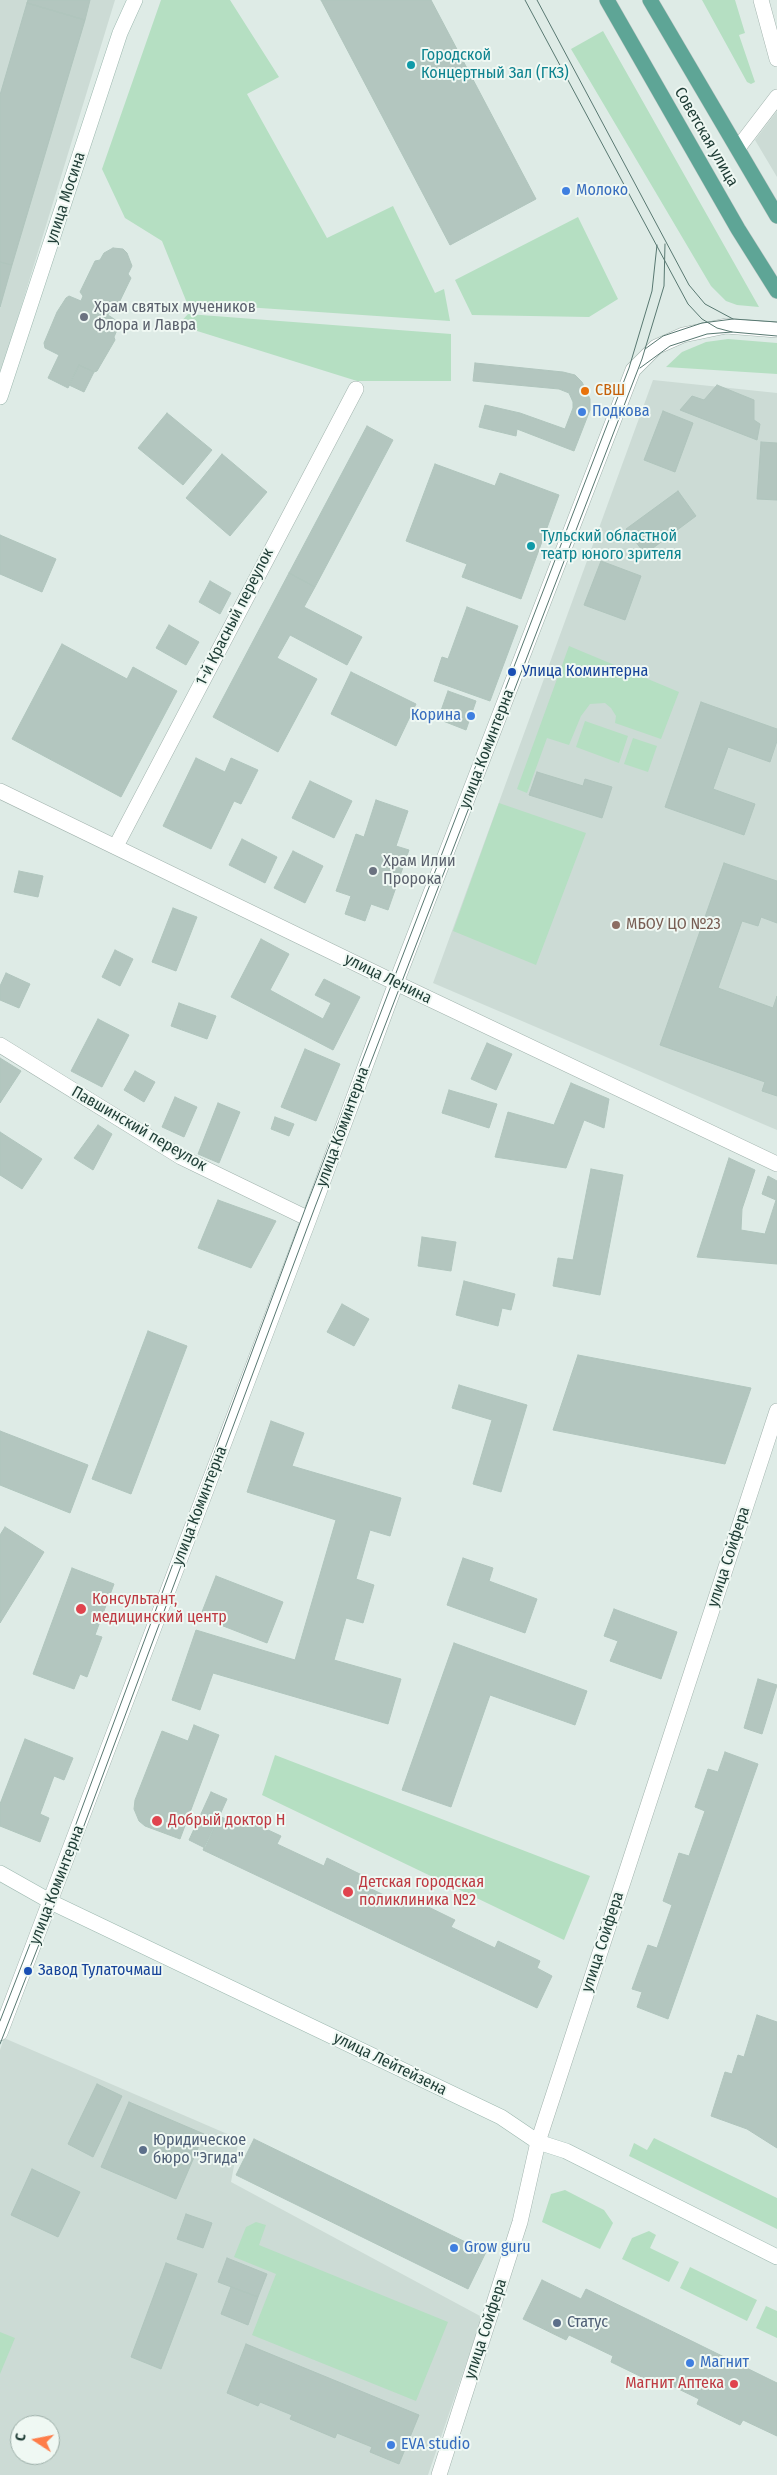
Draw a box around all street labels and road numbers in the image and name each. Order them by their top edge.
street label: Советская улица [670,84,742,190]
street label: улица Мосина [42,150,90,246]
street label: 1-й Красный переулок [192,545,278,689]
street label: улица Коминтерна [455,687,519,811]
street label: улица Ленина [341,950,435,1008]
street label: улица Коминтерна [312,1064,374,1190]
street label: Павшинский переулок [68,1082,210,1176]
street label: улица Коминтерна [168,1444,232,1568]
street label: улица Сойфера [704,1504,754,1610]
street label: улица Коминтерна [25,1823,89,1947]
street label: улица Сойфера [578,1889,628,1995]
street label: улица Лейтейзена [330,2028,450,2100]
street label: улица Сойфера [461,2276,511,2382]

